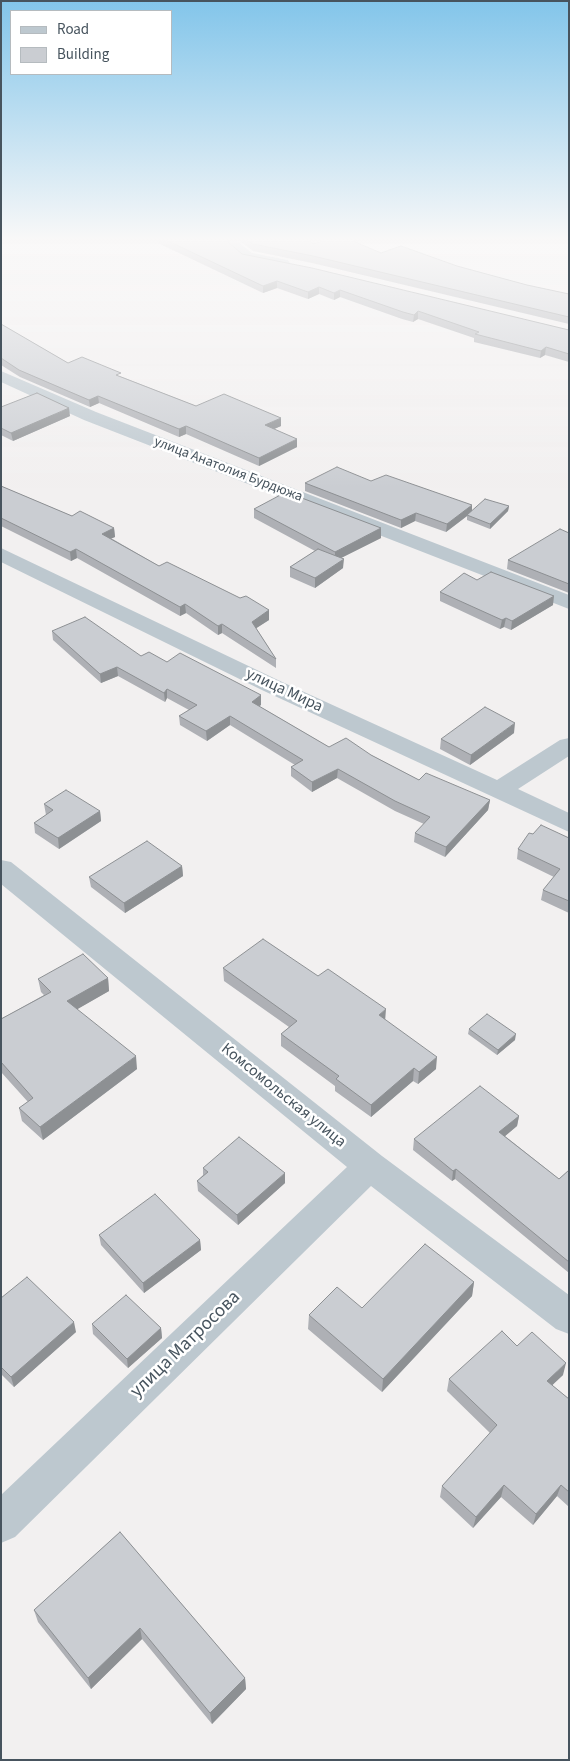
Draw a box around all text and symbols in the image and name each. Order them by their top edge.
legend [10,10,172,75]
text: Road [57,19,89,40]
text: Building [57,44,109,65]
street label: улица Анатолия Бурдюжа [151,434,305,506]
street label: улица Мира [243,665,325,717]
street label: Комсомольская улица [217,1040,349,1152]
street label: улица Матросова [126,1287,246,1403]

